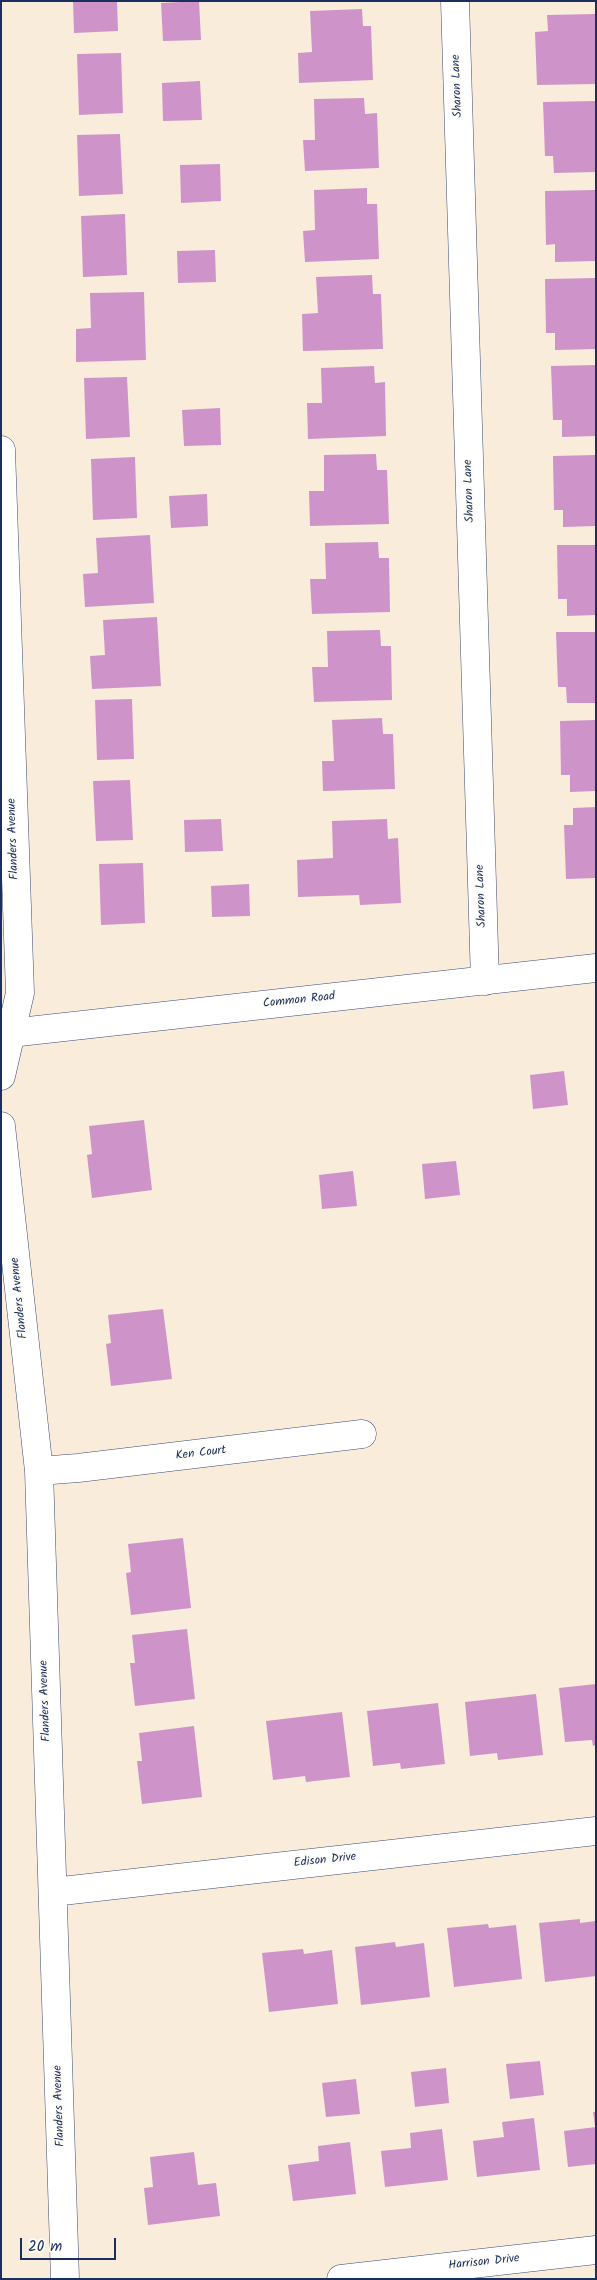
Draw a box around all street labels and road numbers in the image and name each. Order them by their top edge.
street label: Sharon Lane [450,54,466,118]
street label: Sharon Lane [462,459,478,523]
street label: Flanders Avenue [5,798,23,880]
street label: Sharon Lane [474,864,490,928]
street label: Common Road [262,990,336,1012]
street label: Flanders Avenue [9,1257,31,1339]
street label: Ken Court [175,1444,227,1464]
street label: Flanders Avenue [37,1660,55,1742]
street label: Edison Drive [293,1851,357,1871]
street label: Flanders Avenue [51,2065,69,2147]
street label: Harrison Drive [448,2252,520,2274]

